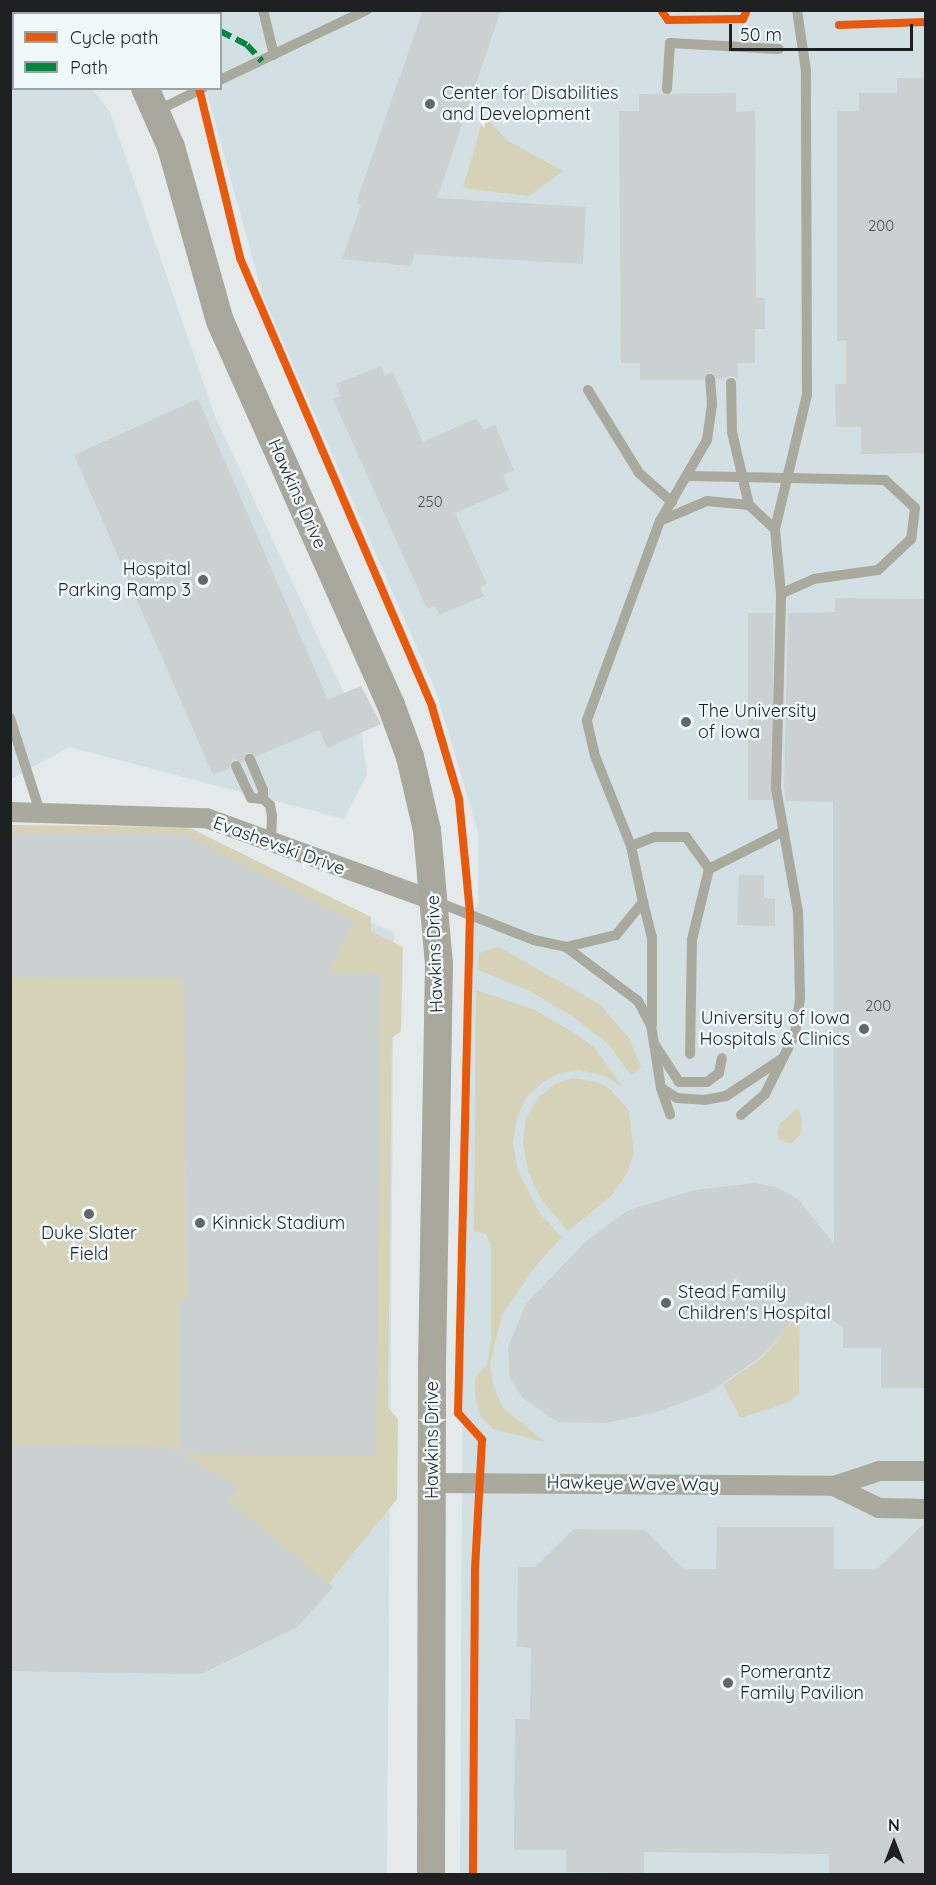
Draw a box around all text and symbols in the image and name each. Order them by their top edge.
legend [12,12,222,90]
scale bar [732,12,916,50]
text: 50 m [740,23,782,46]
text: Cycle path [70,26,158,49]
text: Path [70,56,108,79]
place label: Center for Disabilities and Development [442,83,618,125]
marker: Center for Disabilities and Development [423,97,437,111]
house number: 200 [868,217,894,235]
street label: Hawkins Drive [263,436,331,552]
house number: 250 [417,493,443,511]
place label: Hospital Parking Ramp 3 [58,559,191,602]
marker: Hospital Parking Ramp 3 [196,573,210,587]
place label: The University of Iowa [698,701,816,744]
marker: The University of Iowa [679,715,693,729]
street label: Evashevski Drive [210,812,348,880]
street label: Hawkins Drive [422,895,448,1013]
house number: 200 [865,997,891,1015]
place label: University of Iowa Hospitals & Clinics [700,1008,850,1050]
marker: University of Iowa Hospitals & Clinics [855,1020,873,1038]
marker: Duke Slater Field [82,1207,96,1221]
place label: Kinnick Stadium [212,1212,345,1234]
marker: Kinnick Stadium [193,1216,207,1230]
place label: Duke Slater Field [41,1223,137,1266]
place label: Stead Family Children's Hospital [678,1282,831,1324]
marker: Stead Family Children's Hospital [659,1296,673,1310]
street label: Hawkins Drive [421,1381,443,1499]
street label: Hawkeye Wave Way [547,1472,719,1496]
place label: Pomerantz Family Pavilion [740,1662,864,1704]
marker: Pomerantz Family Pavilion [721,1676,735,1690]
north arrow [864,1813,924,1873]
text: N [888,1815,900,1835]

